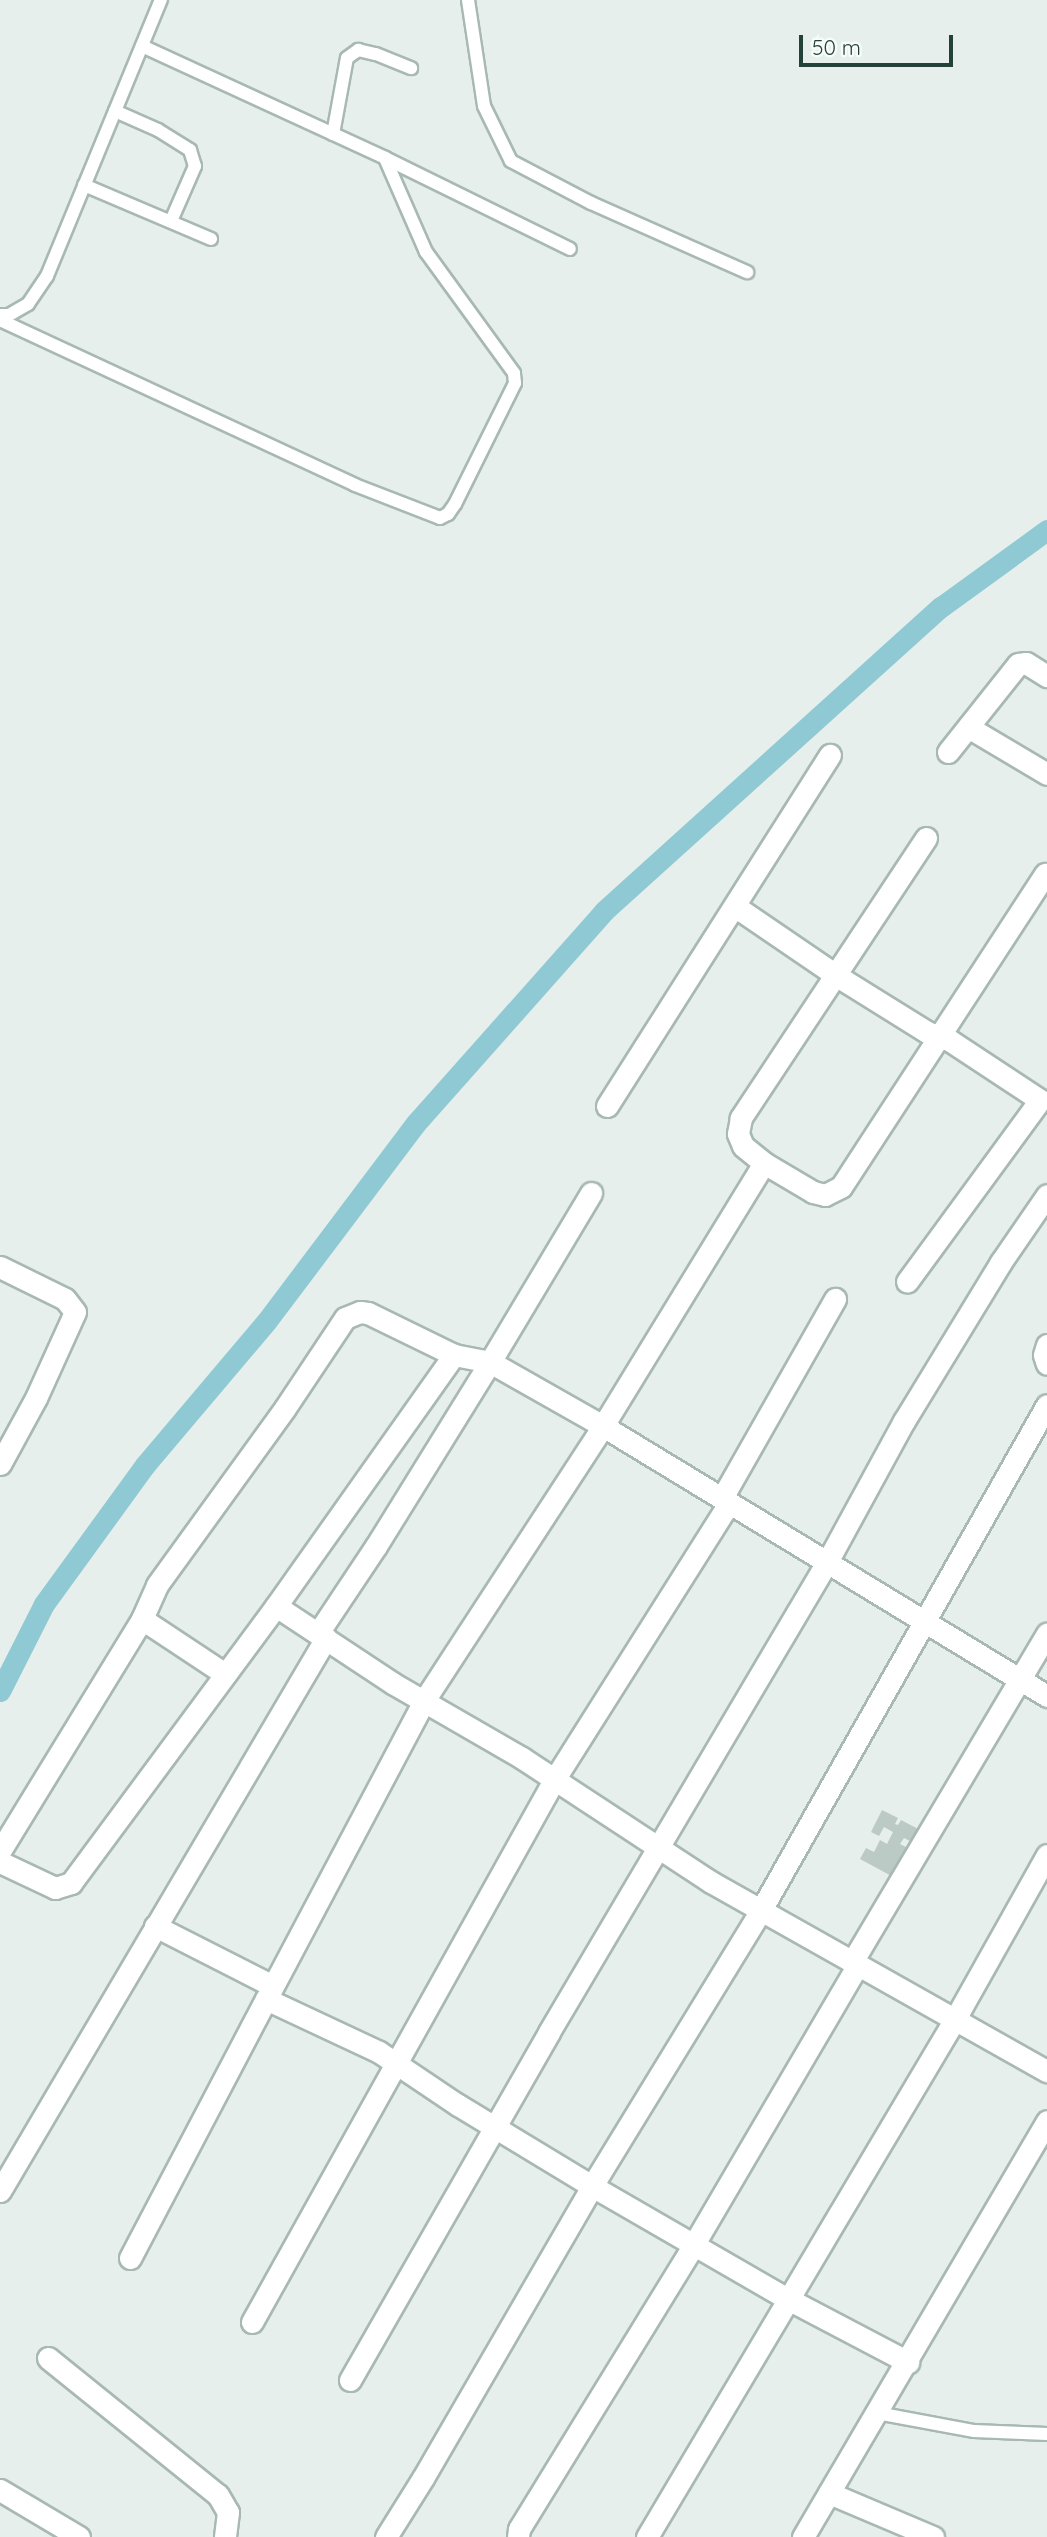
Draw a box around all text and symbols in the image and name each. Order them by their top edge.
scale bar [802,21,956,65]
text: 50 m [812,34,861,60]

